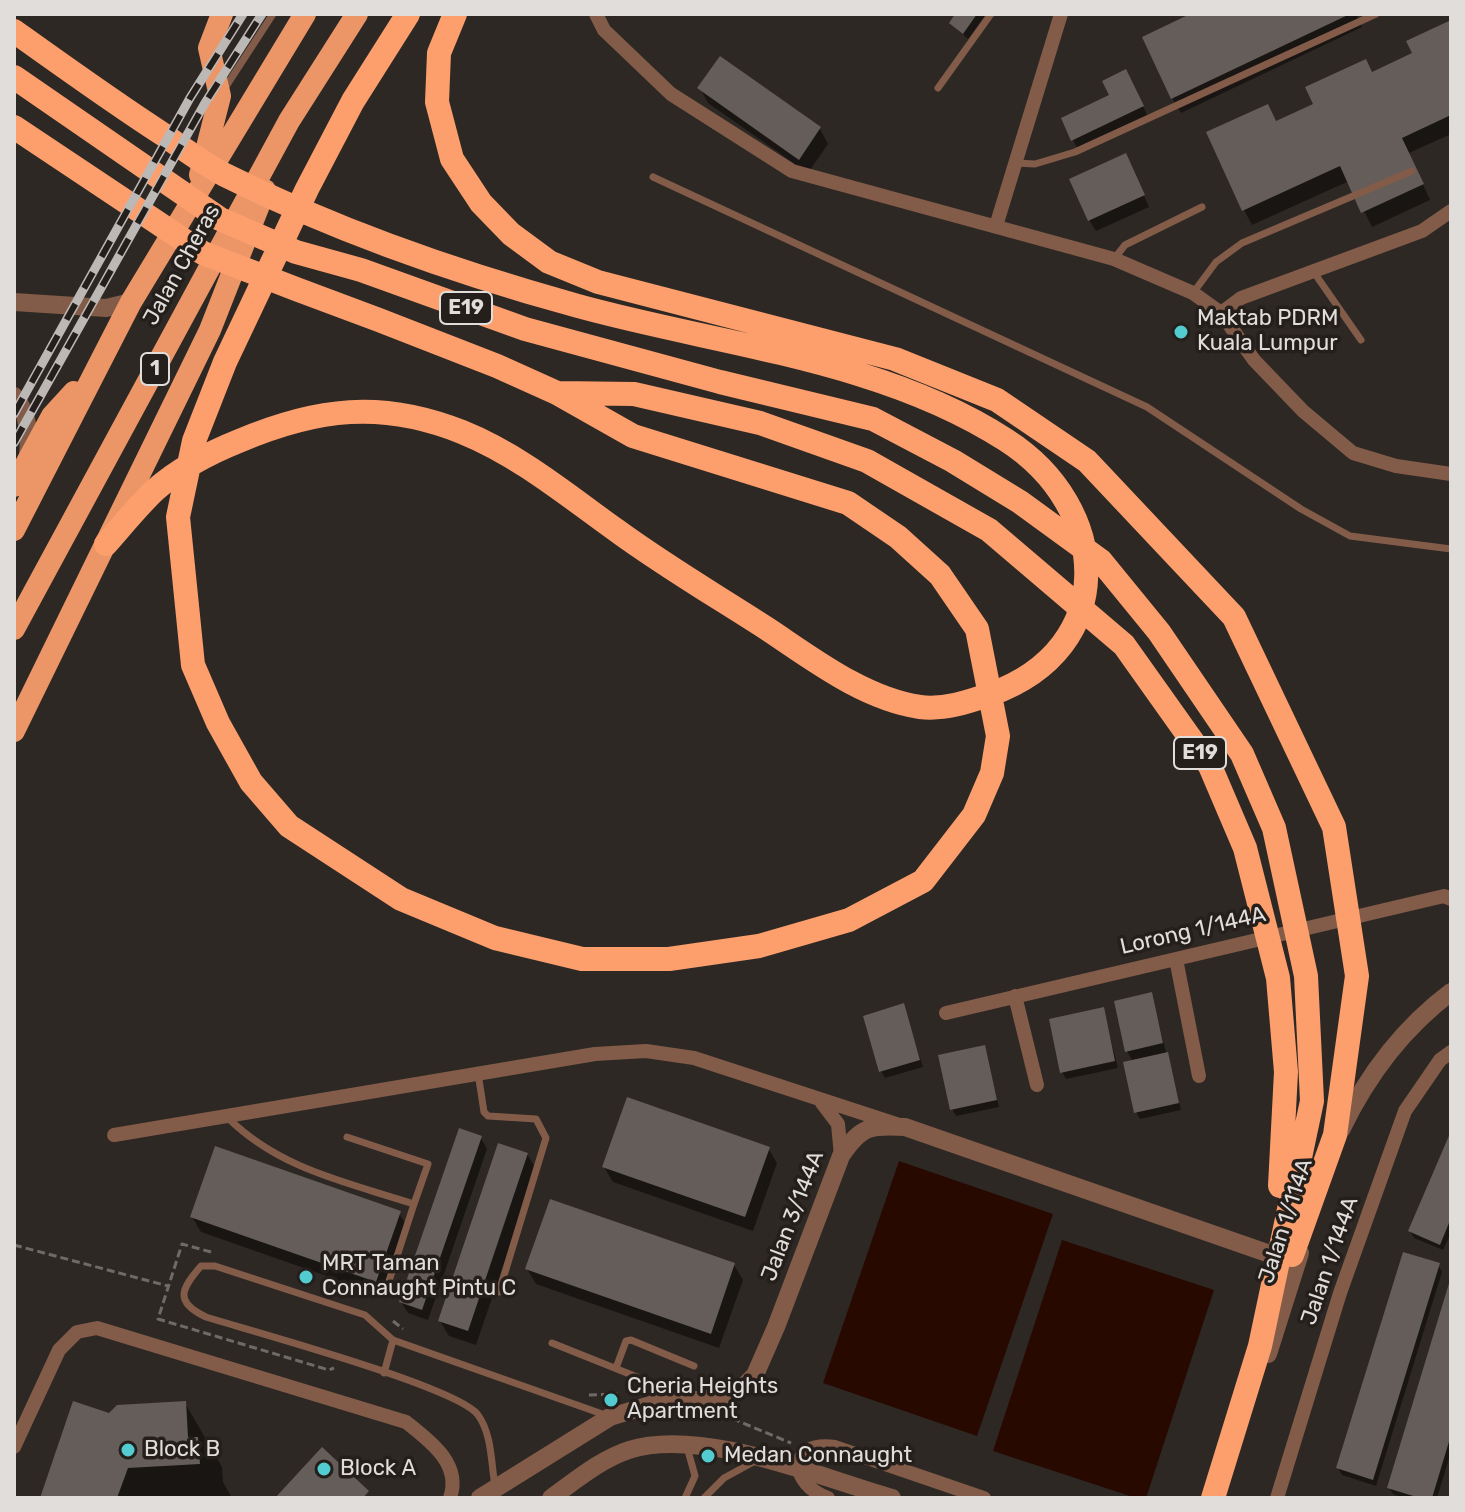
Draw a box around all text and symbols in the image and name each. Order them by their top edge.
street label: Jalan Cheras [138,200,226,330]
road number: E19 [440,292,492,324]
place label: Maktab PDRM Kuala Lumpur [1197,306,1338,358]
marker: Maktab PDRM Kuala Lumpur [1172,323,1190,341]
road number: 1 [141,353,169,385]
road number: E19 [1174,737,1226,769]
street label: Lorong 1/144A [1118,901,1268,961]
street label: Jalan 3/144A [756,1147,830,1285]
street label: Jalan 1/114A [1253,1155,1319,1287]
street label: Jalan 1/144A [1296,1194,1364,1328]
place label: MRT Taman Connaught Pintu C [322,1251,516,1302]
marker: MRT Taman Connaught Pintu C [297,1268,315,1286]
place label: Cheria Heights Apartment [627,1374,778,1426]
marker: Cheria Heights Apartment [602,1391,620,1409]
place label: Block B [144,1437,220,1463]
marker: Block B [119,1441,137,1459]
place label: Medan Connaught [724,1443,912,1469]
marker: Medan Connaught [699,1447,717,1465]
place label: Block A [340,1456,416,1482]
marker: Block A [315,1460,333,1478]

